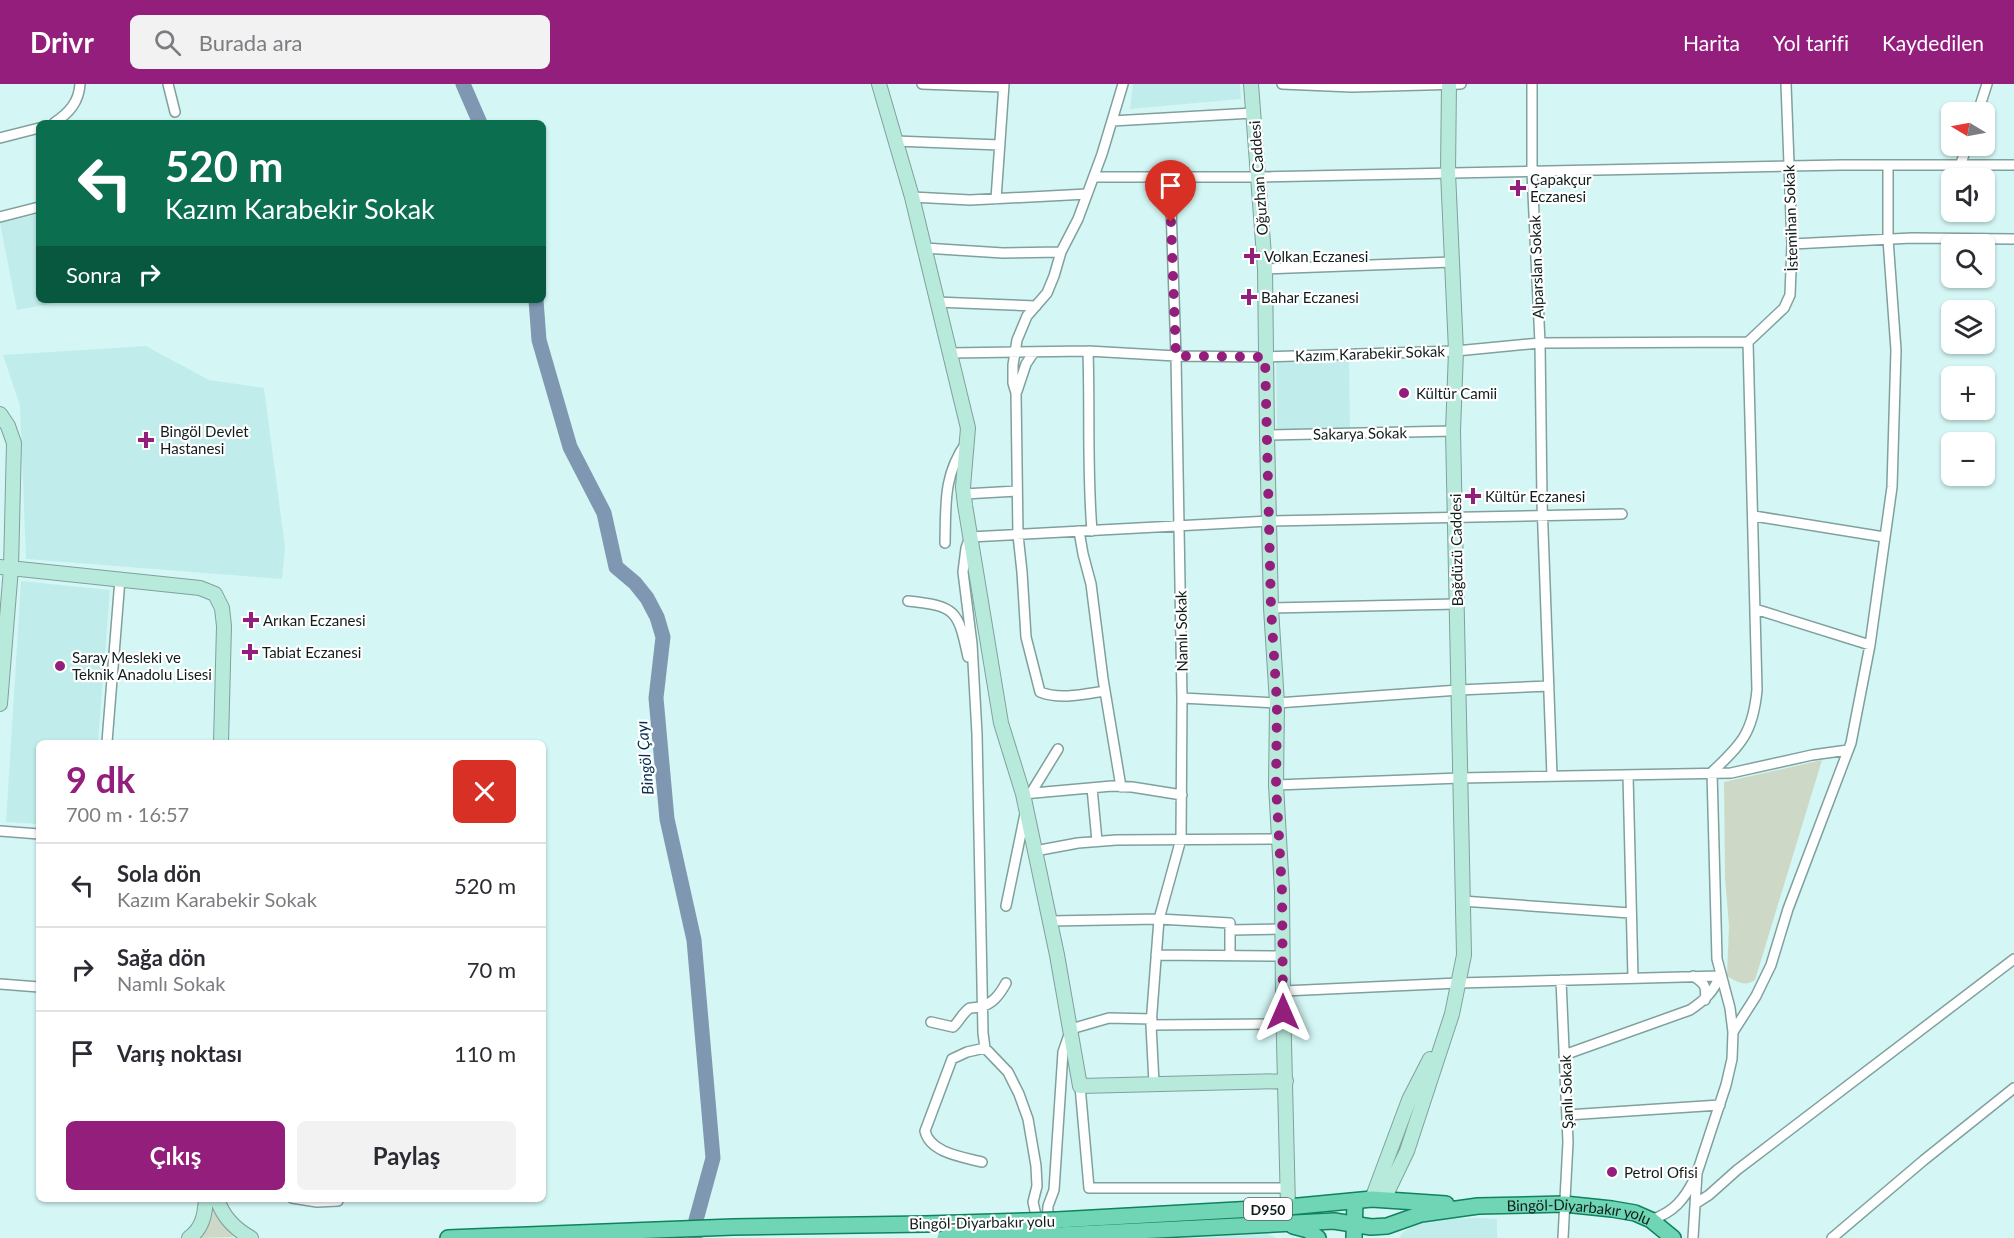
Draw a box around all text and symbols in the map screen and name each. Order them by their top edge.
search box [130,15,550,69]
text: Drivr [30,25,94,59]
icon: search [151,26,184,59]
text: Burada ara [199,29,302,56]
text: Harita [1683,30,1740,55]
text: Yol tarifi [1773,30,1849,55]
text: Kaydedilen [1882,30,1984,55]
north arrow [1941,102,1995,156]
map controls [1941,102,1995,486]
street label: Oğuzhan Caddesi [1245,120,1271,236]
text: 520 m [165,141,283,191]
icon: left [66,144,144,222]
pin [1145,160,1196,222]
street label: İstemihan Sokak [1779,164,1801,272]
button: sound [1941,168,1995,222]
icon: arrive [1154,169,1187,202]
place label: Çapakçur Eczanesi [1530,170,1592,205]
marker: Çapakçur Eczanesi [1511,181,1525,195]
text: Kazım Karabekir Sokak [165,192,435,225]
street label: Alparslan Sokak [1525,214,1547,319]
button: search [1941,234,1995,288]
place label: Volkan Eczanesi [1264,247,1368,265]
marker: Volkan Eczanesi [1245,249,1259,263]
icon: right [133,258,166,291]
text: Sonra [66,261,121,288]
place label: Bahar Eczanesi [1261,288,1359,306]
marker: Bahar Eczanesi [1242,290,1256,304]
button: layers [1941,300,1995,354]
street label: Kazım Karabekir Sokak [1295,341,1446,365]
button: + [1941,366,1995,420]
place label: Kültür Camii [1416,384,1497,402]
marker: Kültür Camii [1397,386,1411,400]
place label: Bingöl Devlet Hastanesi [160,422,249,457]
street label: Sakarya Sokak [1313,423,1408,443]
marker: Bingöl Devlet Hastanesi [137,431,155,449]
button: − [1941,432,1995,486]
place label: Kültür Eczanesi [1485,487,1585,505]
marker: Kültür Eczanesi [1466,489,1480,503]
street label: Bağdüzü Caddesi [1446,493,1466,607]
street label: Namlı Sokak [1171,590,1191,672]
place label: Arıkan Eczanesi [263,611,366,629]
marker: Arıkan Eczanesi [244,613,258,627]
place label: Tabiat Eczanesi [262,643,361,661]
marker: Tabiat Eczanesi [243,645,257,659]
place label: Saray Mesleki ve Teknik Anadolu Lisesi [72,648,212,683]
marker: Saray Mesleki ve Teknik Anadolu Lisesi [53,659,67,673]
water label: Bingöl Çayı [631,720,657,796]
text: 9 dk [66,757,135,801]
button: close [453,760,516,823]
text: 700 m · 16:57 [66,802,189,826]
text: Sola dön [117,860,201,887]
icon: left [66,869,99,902]
text: 520 m [454,872,516,899]
text: Kazım Karabekir Sokak [117,887,317,911]
text: Sağa dön [117,944,206,971]
icon: right [66,953,99,986]
text: 70 m [467,956,516,983]
text: Namlı Sokak [117,971,225,995]
position arrow [1251,980,1315,1044]
icon: arrive [66,1037,99,1070]
text: Varış noktası [117,1040,242,1067]
text: 110 m [454,1040,516,1067]
street label: Şanlı Sokak [1556,1054,1576,1129]
button: Çıkış [66,1121,285,1190]
button: Paylaş [297,1121,516,1190]
place label: Petrol Ofisi [1624,1163,1698,1181]
marker: Petrol Ofisi [1605,1165,1619,1179]
street label: Bingöl-Diyarbakır yolu [1506,1195,1654,1228]
road number: D950 [1244,1198,1292,1220]
street label: Bingöl-Diyarbakır yolu [909,1212,1055,1232]

